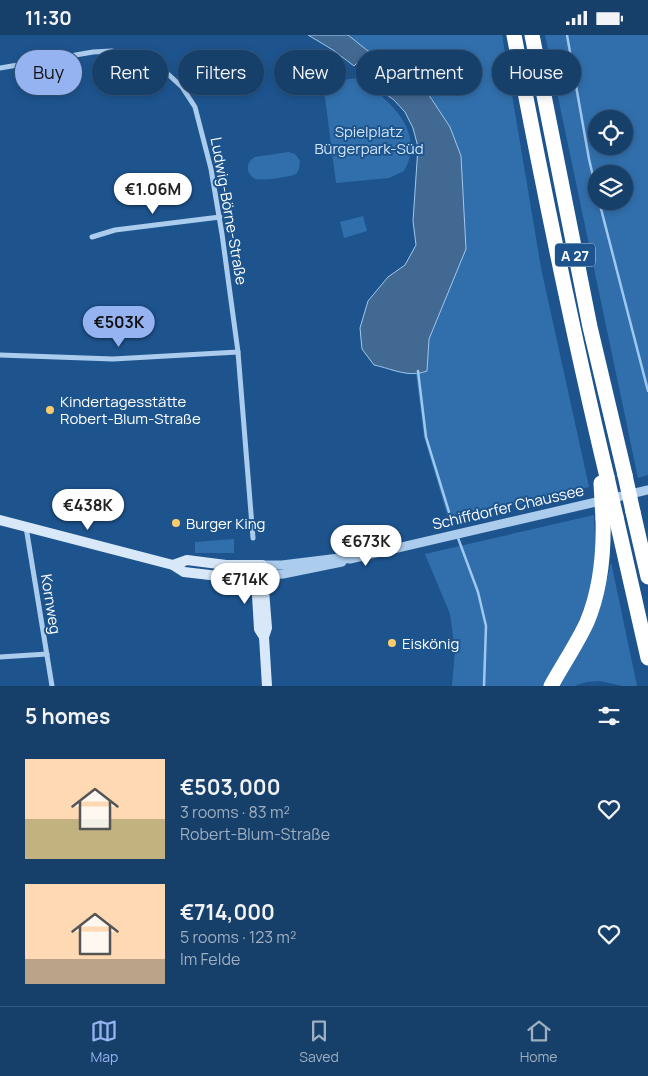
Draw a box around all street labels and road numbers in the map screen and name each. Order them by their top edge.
street label: Ludwig-Börne-Straße [206,136,252,287]
road number: A 27 [555,243,595,267]
street label: Schiffdorfer Chaussee [430,479,586,535]
street label: Kornweg [36,573,66,635]

